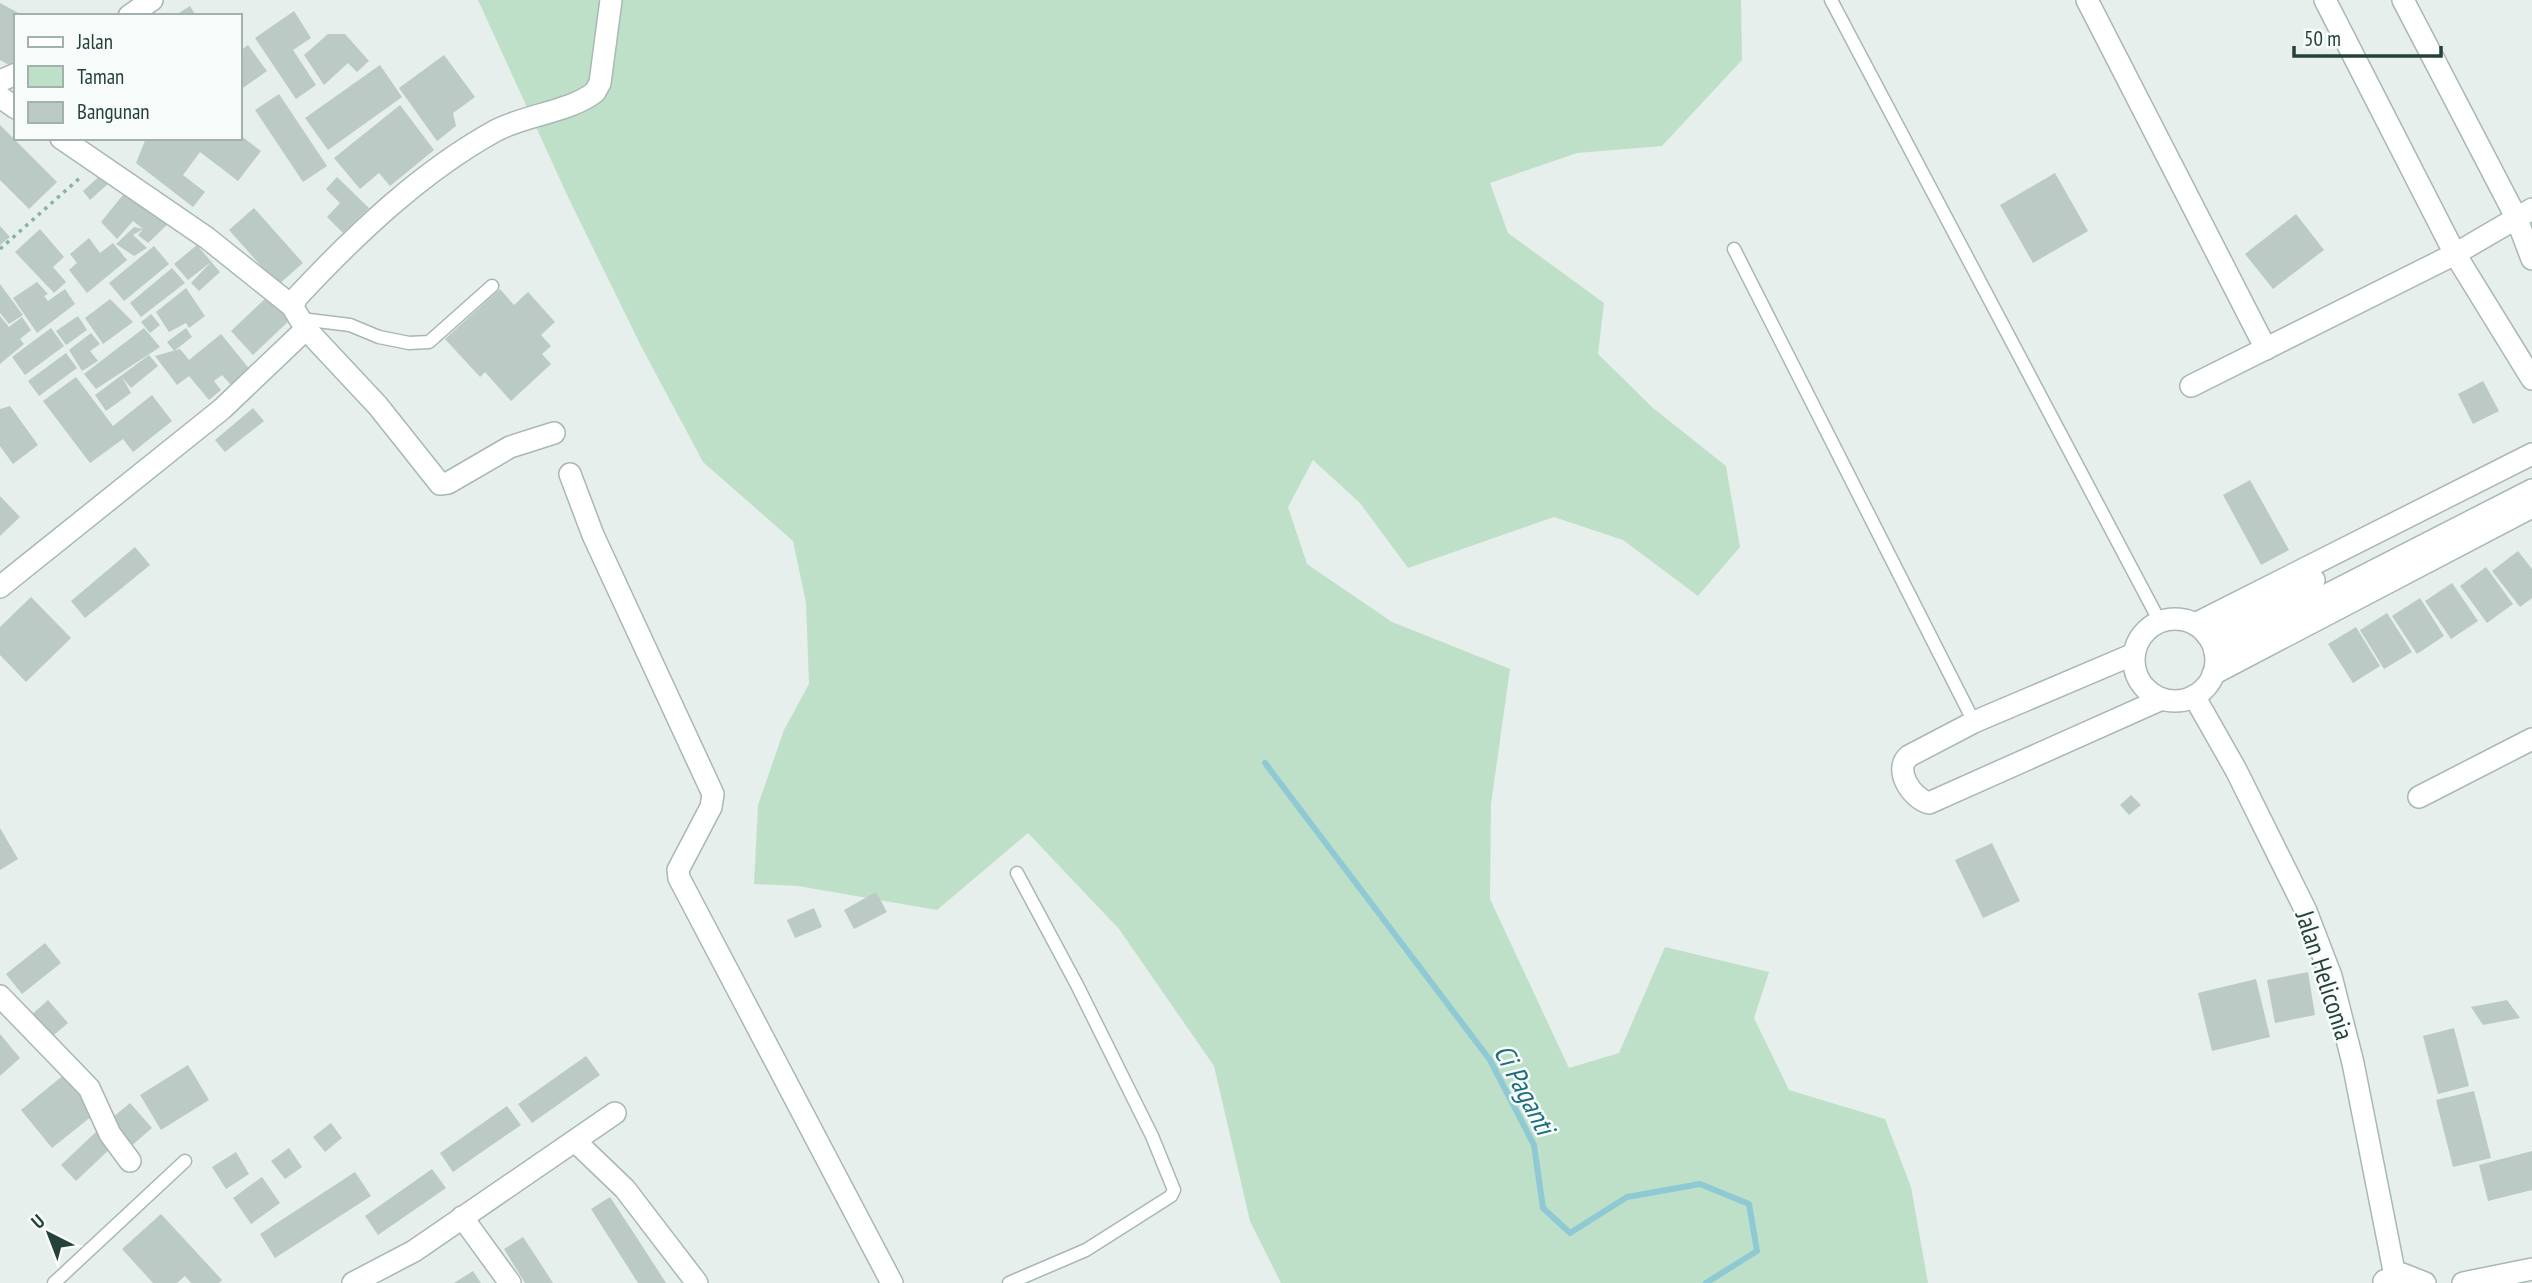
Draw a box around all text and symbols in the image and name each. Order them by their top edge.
legend [14,14,242,140]
scale bar [2294,14,2441,58]
text: 50 m [2304,25,2341,52]
text: Jalan [76,28,113,55]
text: Taman [77,63,124,90]
text: Bangunan [77,98,150,125]
street label: Jalan Heliconia [2288,905,2361,1044]
water label: Ci Paganti [1486,1037,1566,1144]
north arrow [14,1199,84,1269]
text: U [26,1209,49,1234]

